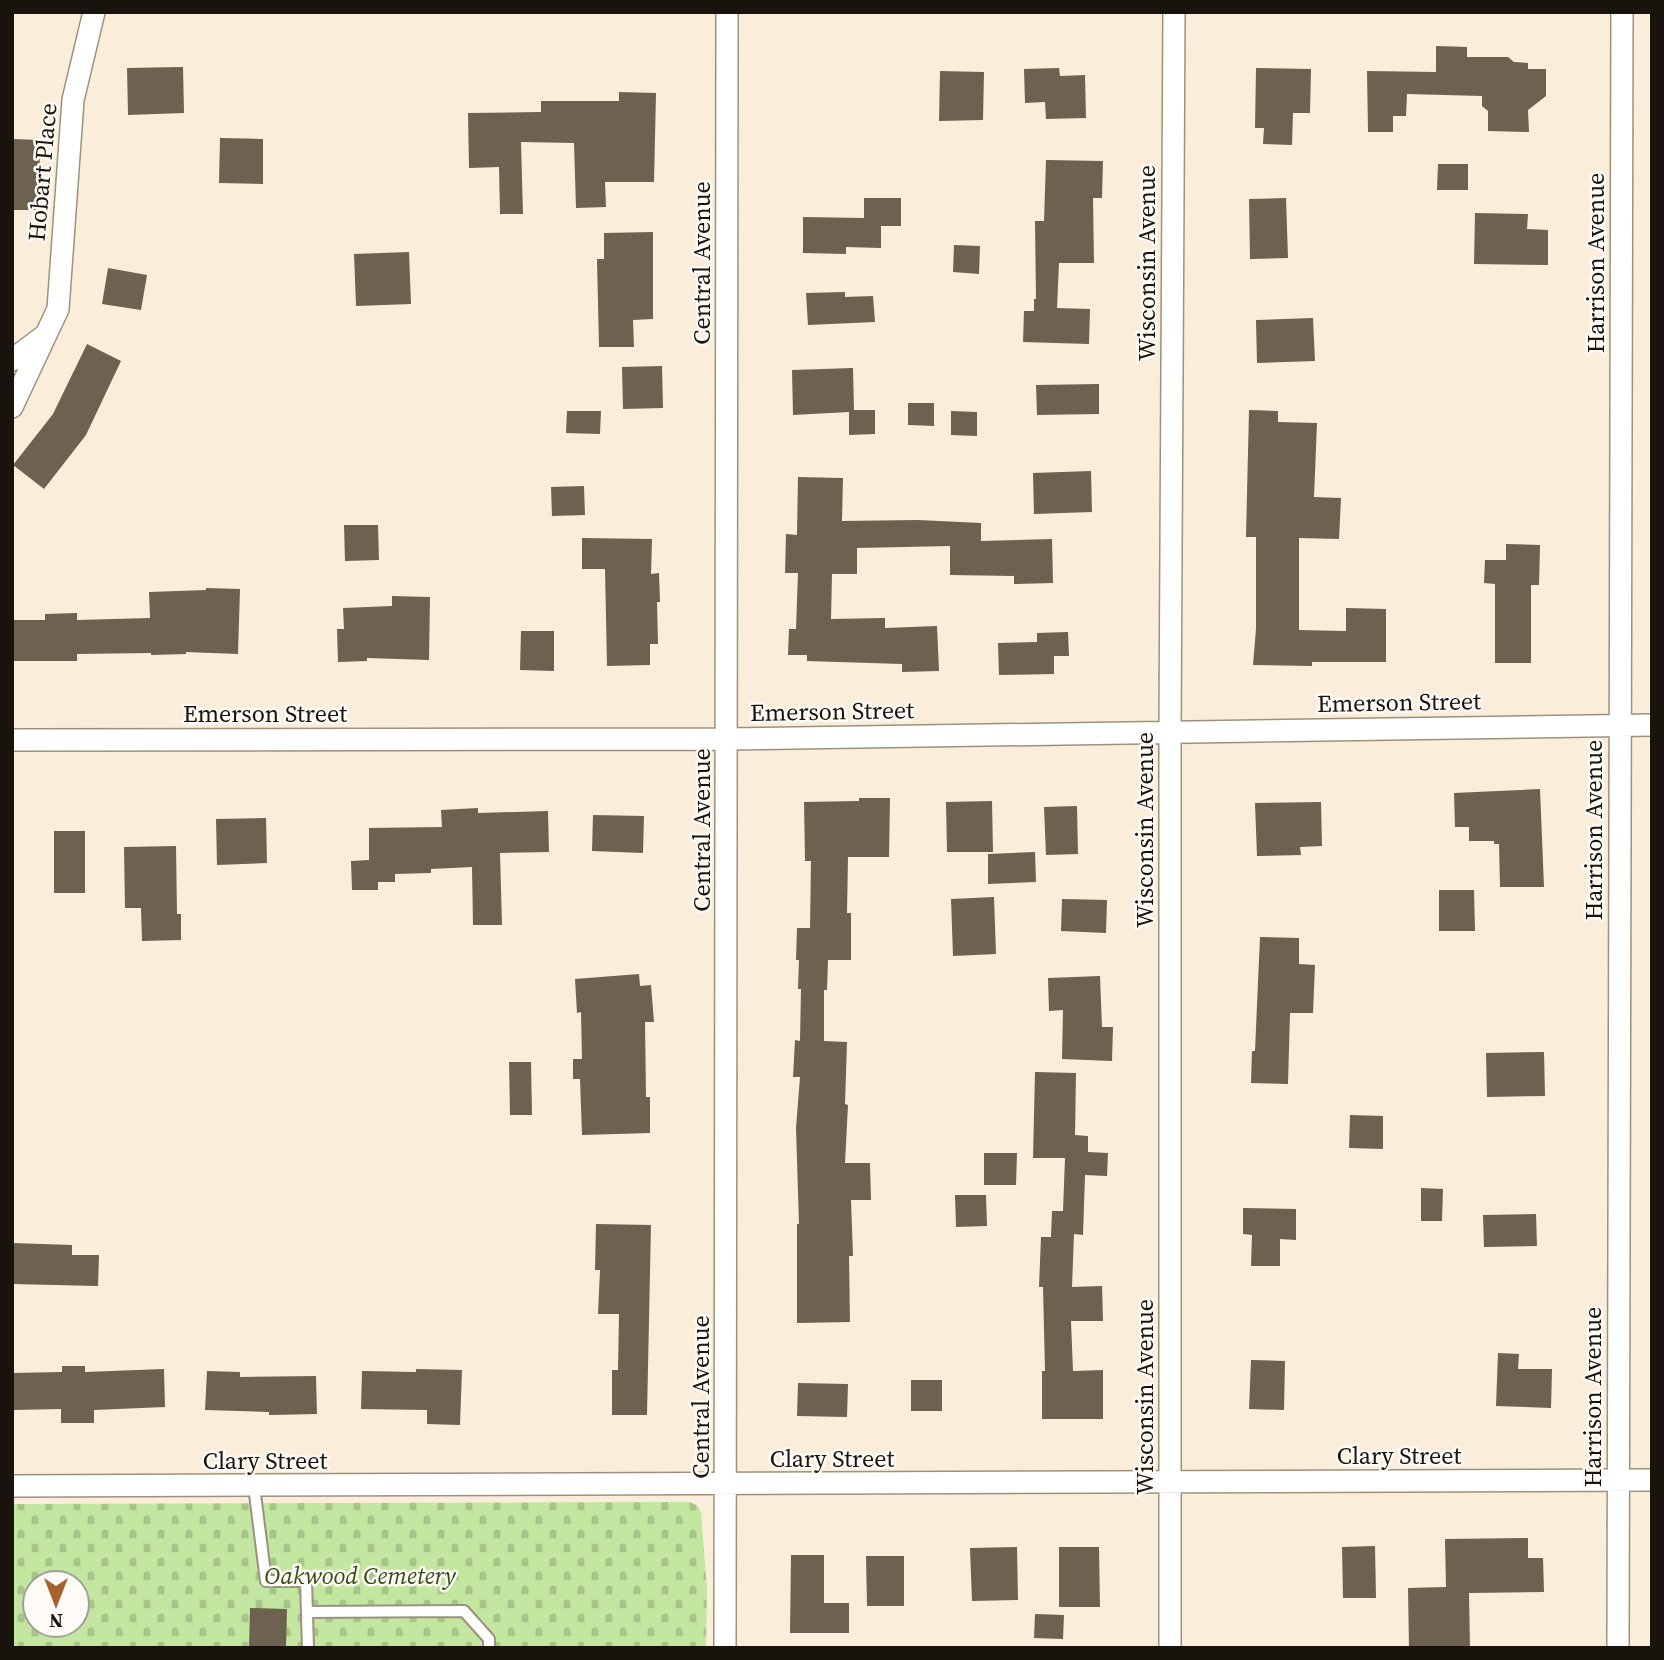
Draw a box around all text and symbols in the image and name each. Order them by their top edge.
street label: Hobart Place [20,102,64,242]
street label: Wisconsin Avenue [1130,165,1163,361]
street label: Harrison Avenue [1579,173,1612,353]
street label: Central Avenue [685,181,718,345]
street label: Emerson Street [1317,684,1481,720]
street label: Emerson Street [750,693,914,729]
street label: Emerson Street [183,697,347,730]
street label: Wisconsin Avenue [1128,732,1161,928]
street label: Harrison Avenue [1577,740,1610,920]
street label: Central Avenue [685,748,718,912]
street label: Wisconsin Avenue [1128,1299,1161,1495]
street label: Harrison Avenue [1576,1307,1609,1487]
street label: Central Avenue [684,1315,717,1479]
street label: Clary Street [1337,1439,1461,1472]
street label: Clary Street [770,1442,894,1475]
street label: Clary Street [203,1444,327,1477]
park label: Oakwood Cemetery [264,1559,456,1592]
north arrow [21,1569,91,1639]
text: N [49,1608,63,1634]

